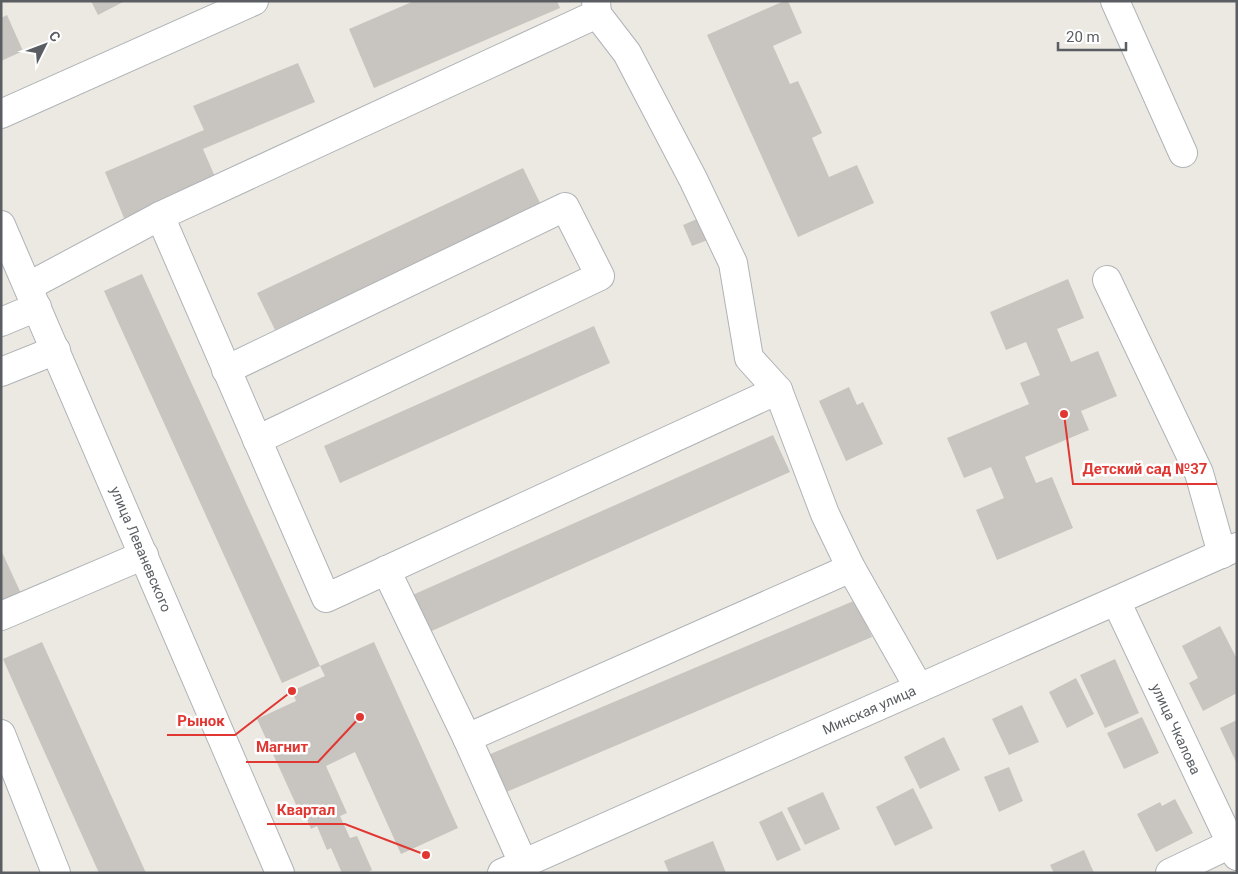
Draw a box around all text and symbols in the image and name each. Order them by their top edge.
north arrow [20,20,70,70]
scale bar [1058,20,1126,52]
text: С [46,28,64,45]
text: 20 m [1066,28,1100,46]
callout: Детский сад №37 [1073,454,1217,484]
text: Детский сад №37 [1083,460,1207,478]
street label: улица Леваневского [107,484,175,614]
street label: улица Чкалова [1148,681,1204,777]
street label: Минская улица [820,682,918,738]
callout: Рынок [167,705,235,735]
text: Рынок [177,712,225,730]
callout: Магнит [246,732,318,762]
text: Магнит [256,738,308,756]
callout: Квартал [267,794,345,824]
text: Квартал [277,801,335,819]

